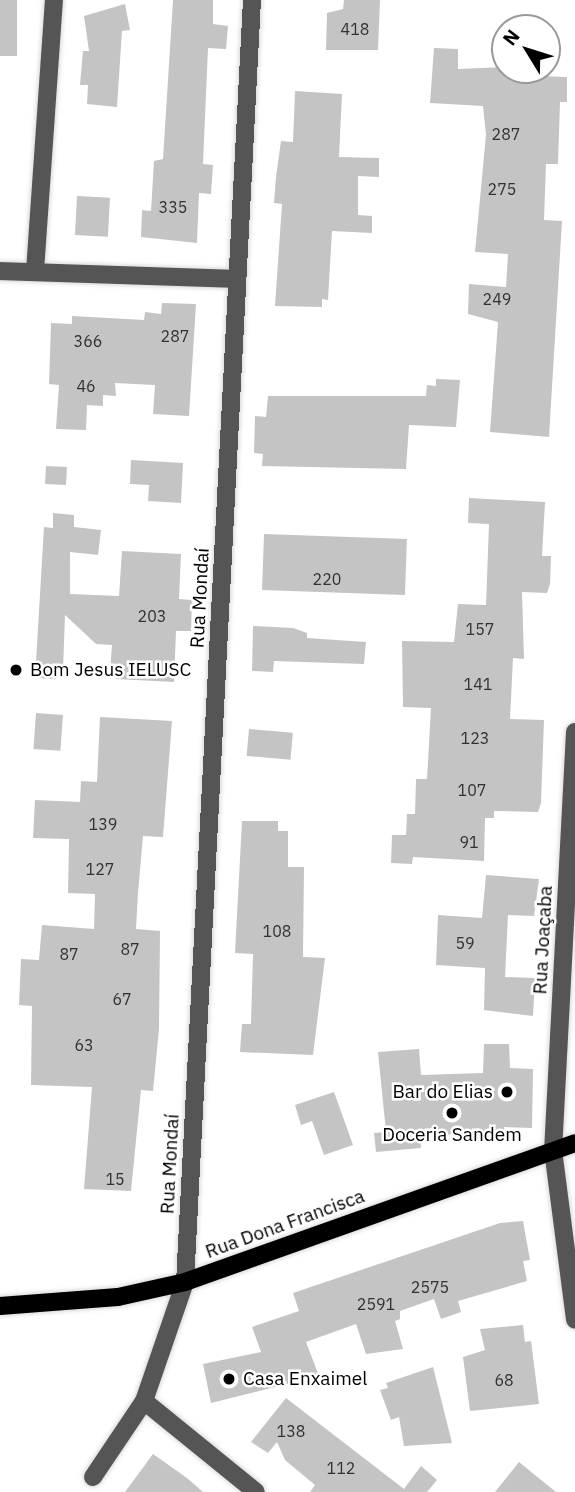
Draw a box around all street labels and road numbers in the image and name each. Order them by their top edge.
street label: Rua Mondaí [186,547,214,649]
street label: Rua Joaçaba [529,885,557,995]
street label: Rua Mondaí [156,1113,184,1215]
street label: Rua Dona Francisca [202,1185,368,1263]

